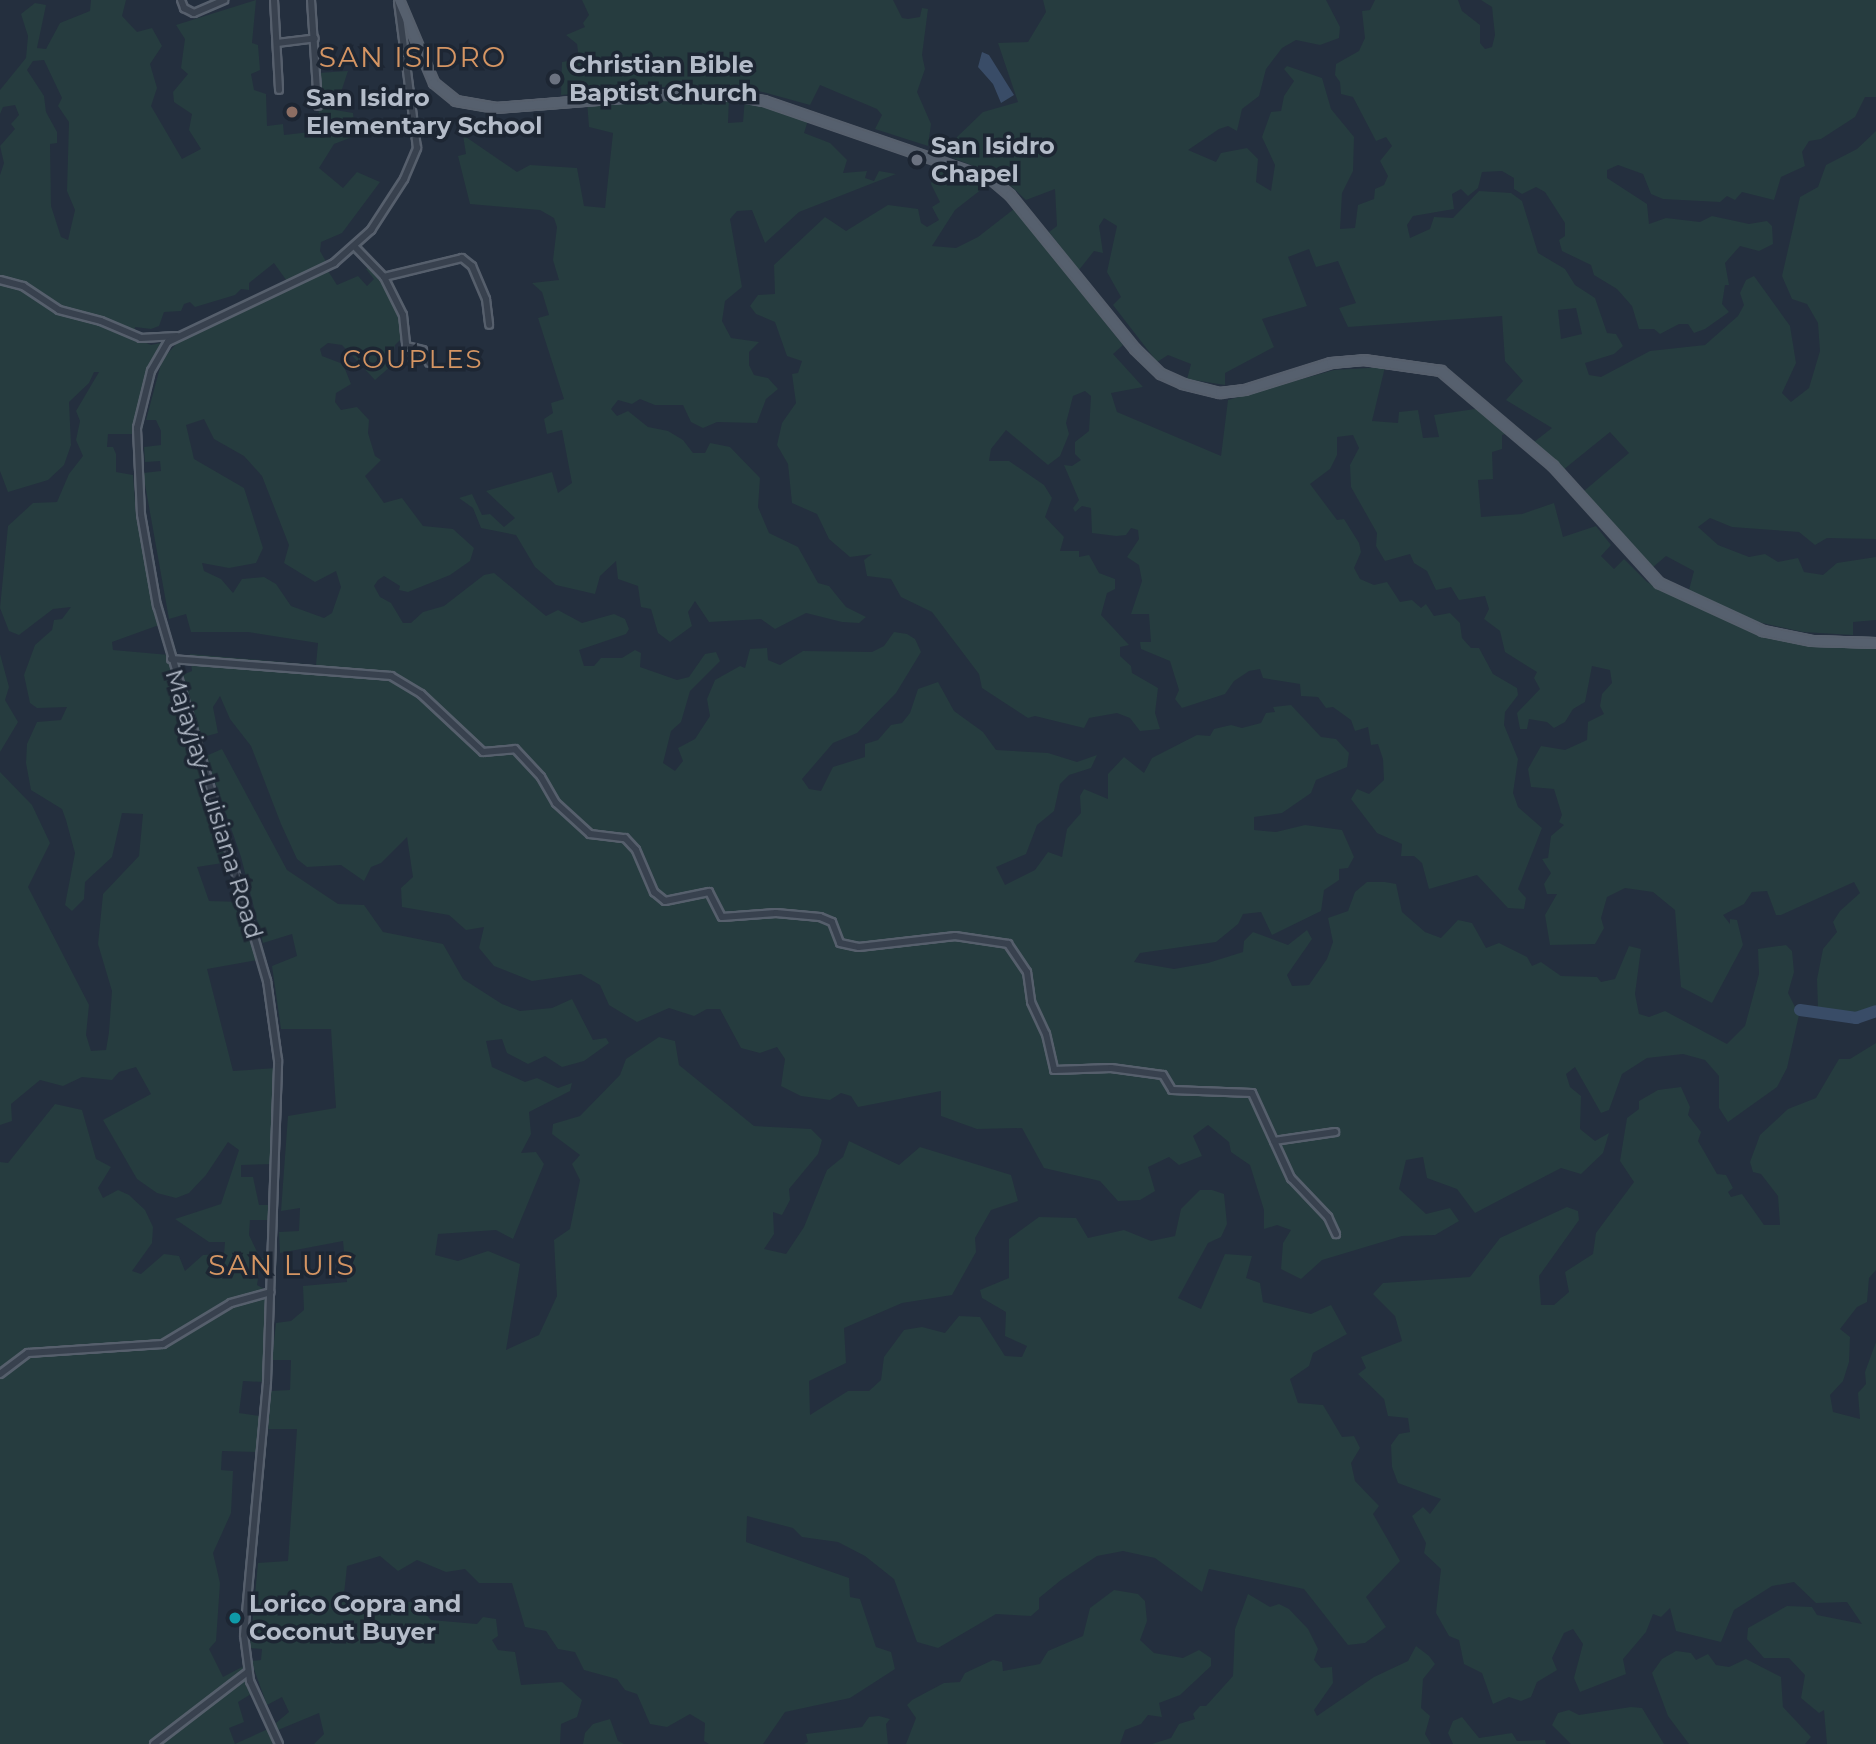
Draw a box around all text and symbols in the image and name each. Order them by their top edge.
district label: SAN ISIDRO [320,40,506,74]
place label: Christian Bible Baptist Church [569,51,758,107]
marker: Christian Bible Baptist Church [547,71,563,87]
place label: San Isidro Elementary School [306,84,543,140]
marker: San Isidro Elementary School [284,104,300,120]
place label: San Isidro Chapel [931,132,1055,188]
marker: San Isidro Chapel [909,152,925,168]
district label: COUPLES [343,344,483,376]
street label: Majayjay-Luisiana Road [159,666,269,942]
district label: SAN LUIS [209,1248,355,1282]
place label: Lorico Copra and Coconut Buyer [249,1590,461,1646]
marker: Lorico Copra and Coconut Buyer [227,1610,243,1626]

